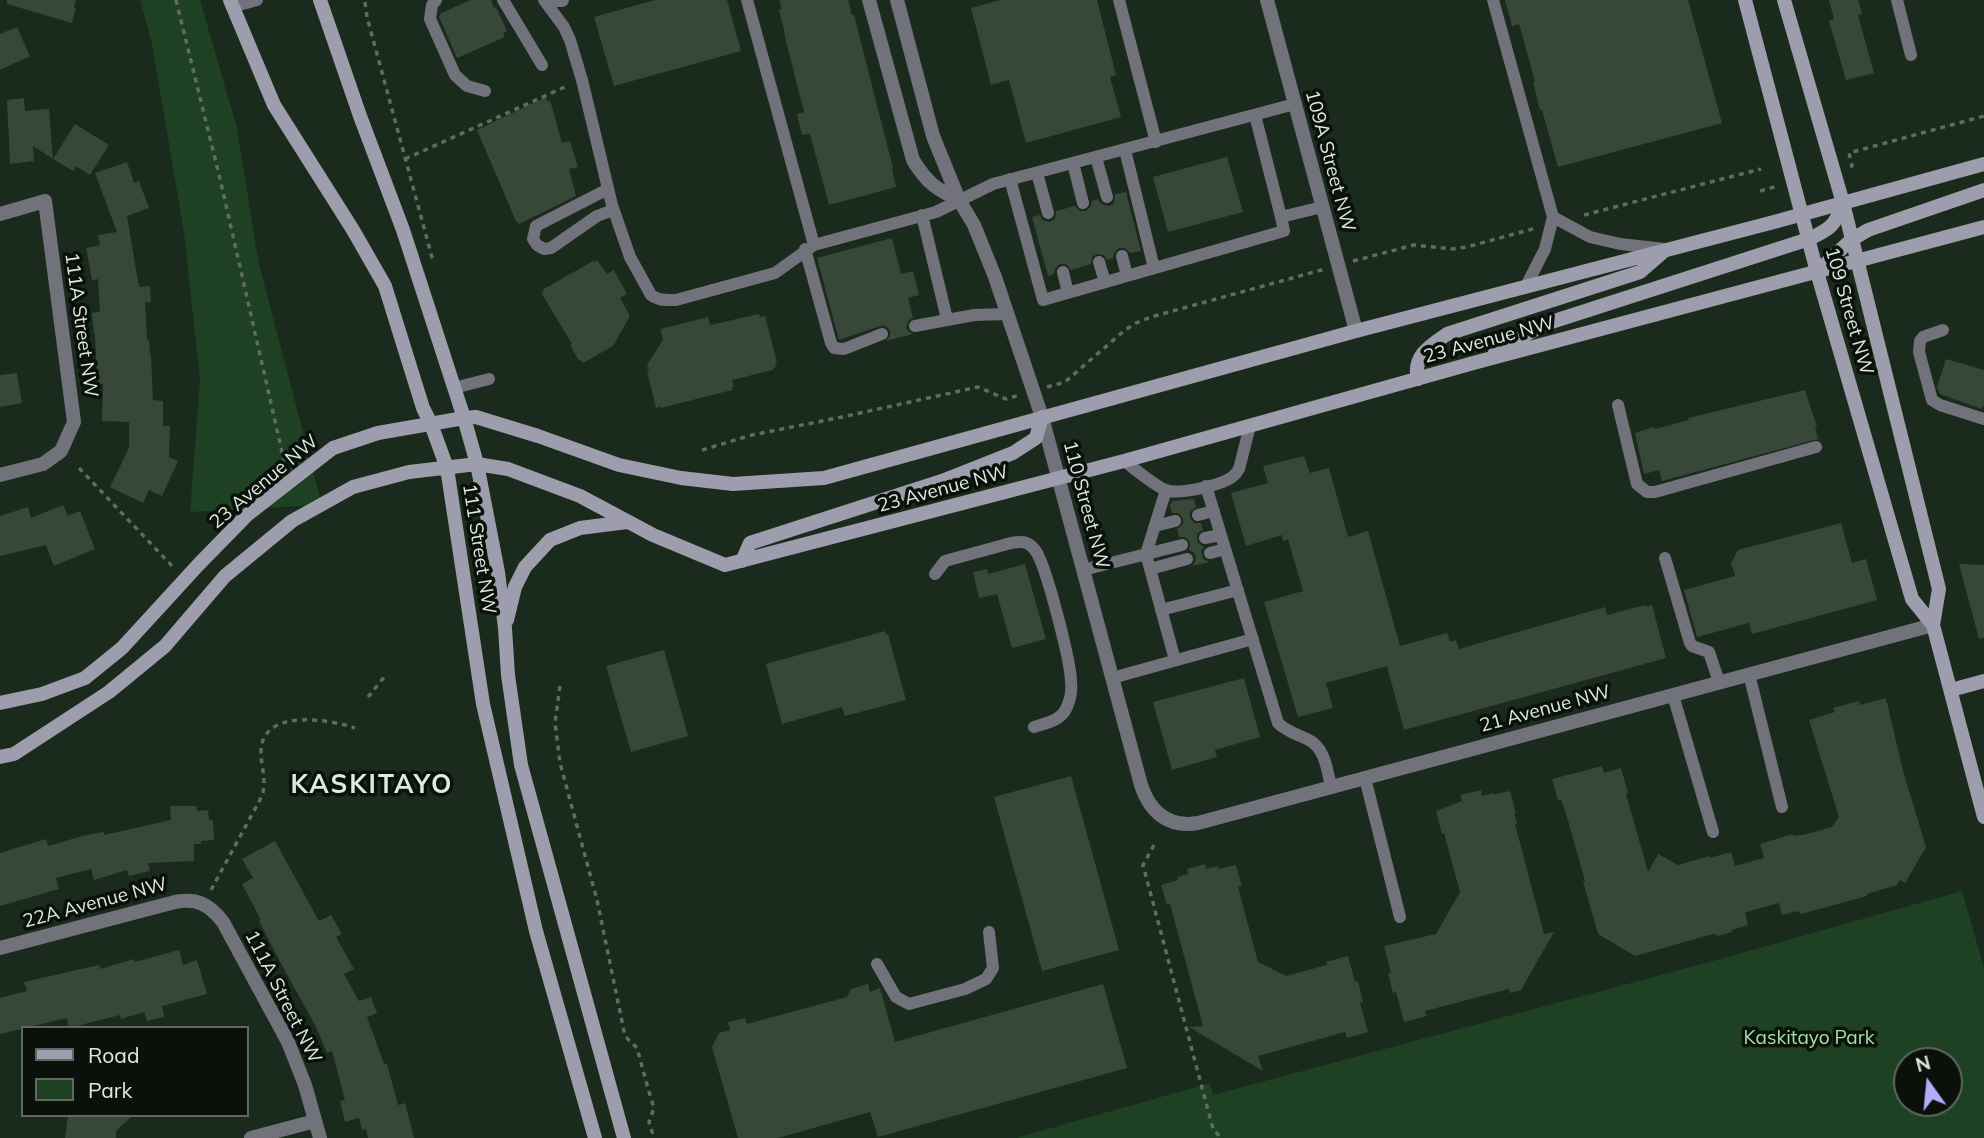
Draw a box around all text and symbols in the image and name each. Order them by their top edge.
street label: 109A Street NW [1300,88,1360,234]
street label: 109 Street NW [1820,244,1878,378]
street label: 111A Street NW [60,251,102,399]
street label: 23 Avenue NW [1421,312,1557,368]
street label: 23 Avenue NW [205,430,323,534]
street label: 110 Street NW [1058,438,1114,572]
street label: 23 Avenue NW [875,461,1011,517]
street label: 111 Street NW [457,482,501,616]
street label: 21 Avenue NW [1477,681,1613,737]
district label: KASKITAYO [292,769,452,801]
street label: 22A Avenue NW [20,873,170,933]
street label: 111A Street NW [240,927,326,1067]
legend [21,1026,248,1117]
park label: Kaskitayo Park [1744,1027,1874,1049]
text: Road [88,1042,139,1068]
north arrow [1893,1047,1963,1117]
text: N [1913,1050,1933,1077]
text: Park [88,1077,132,1103]

